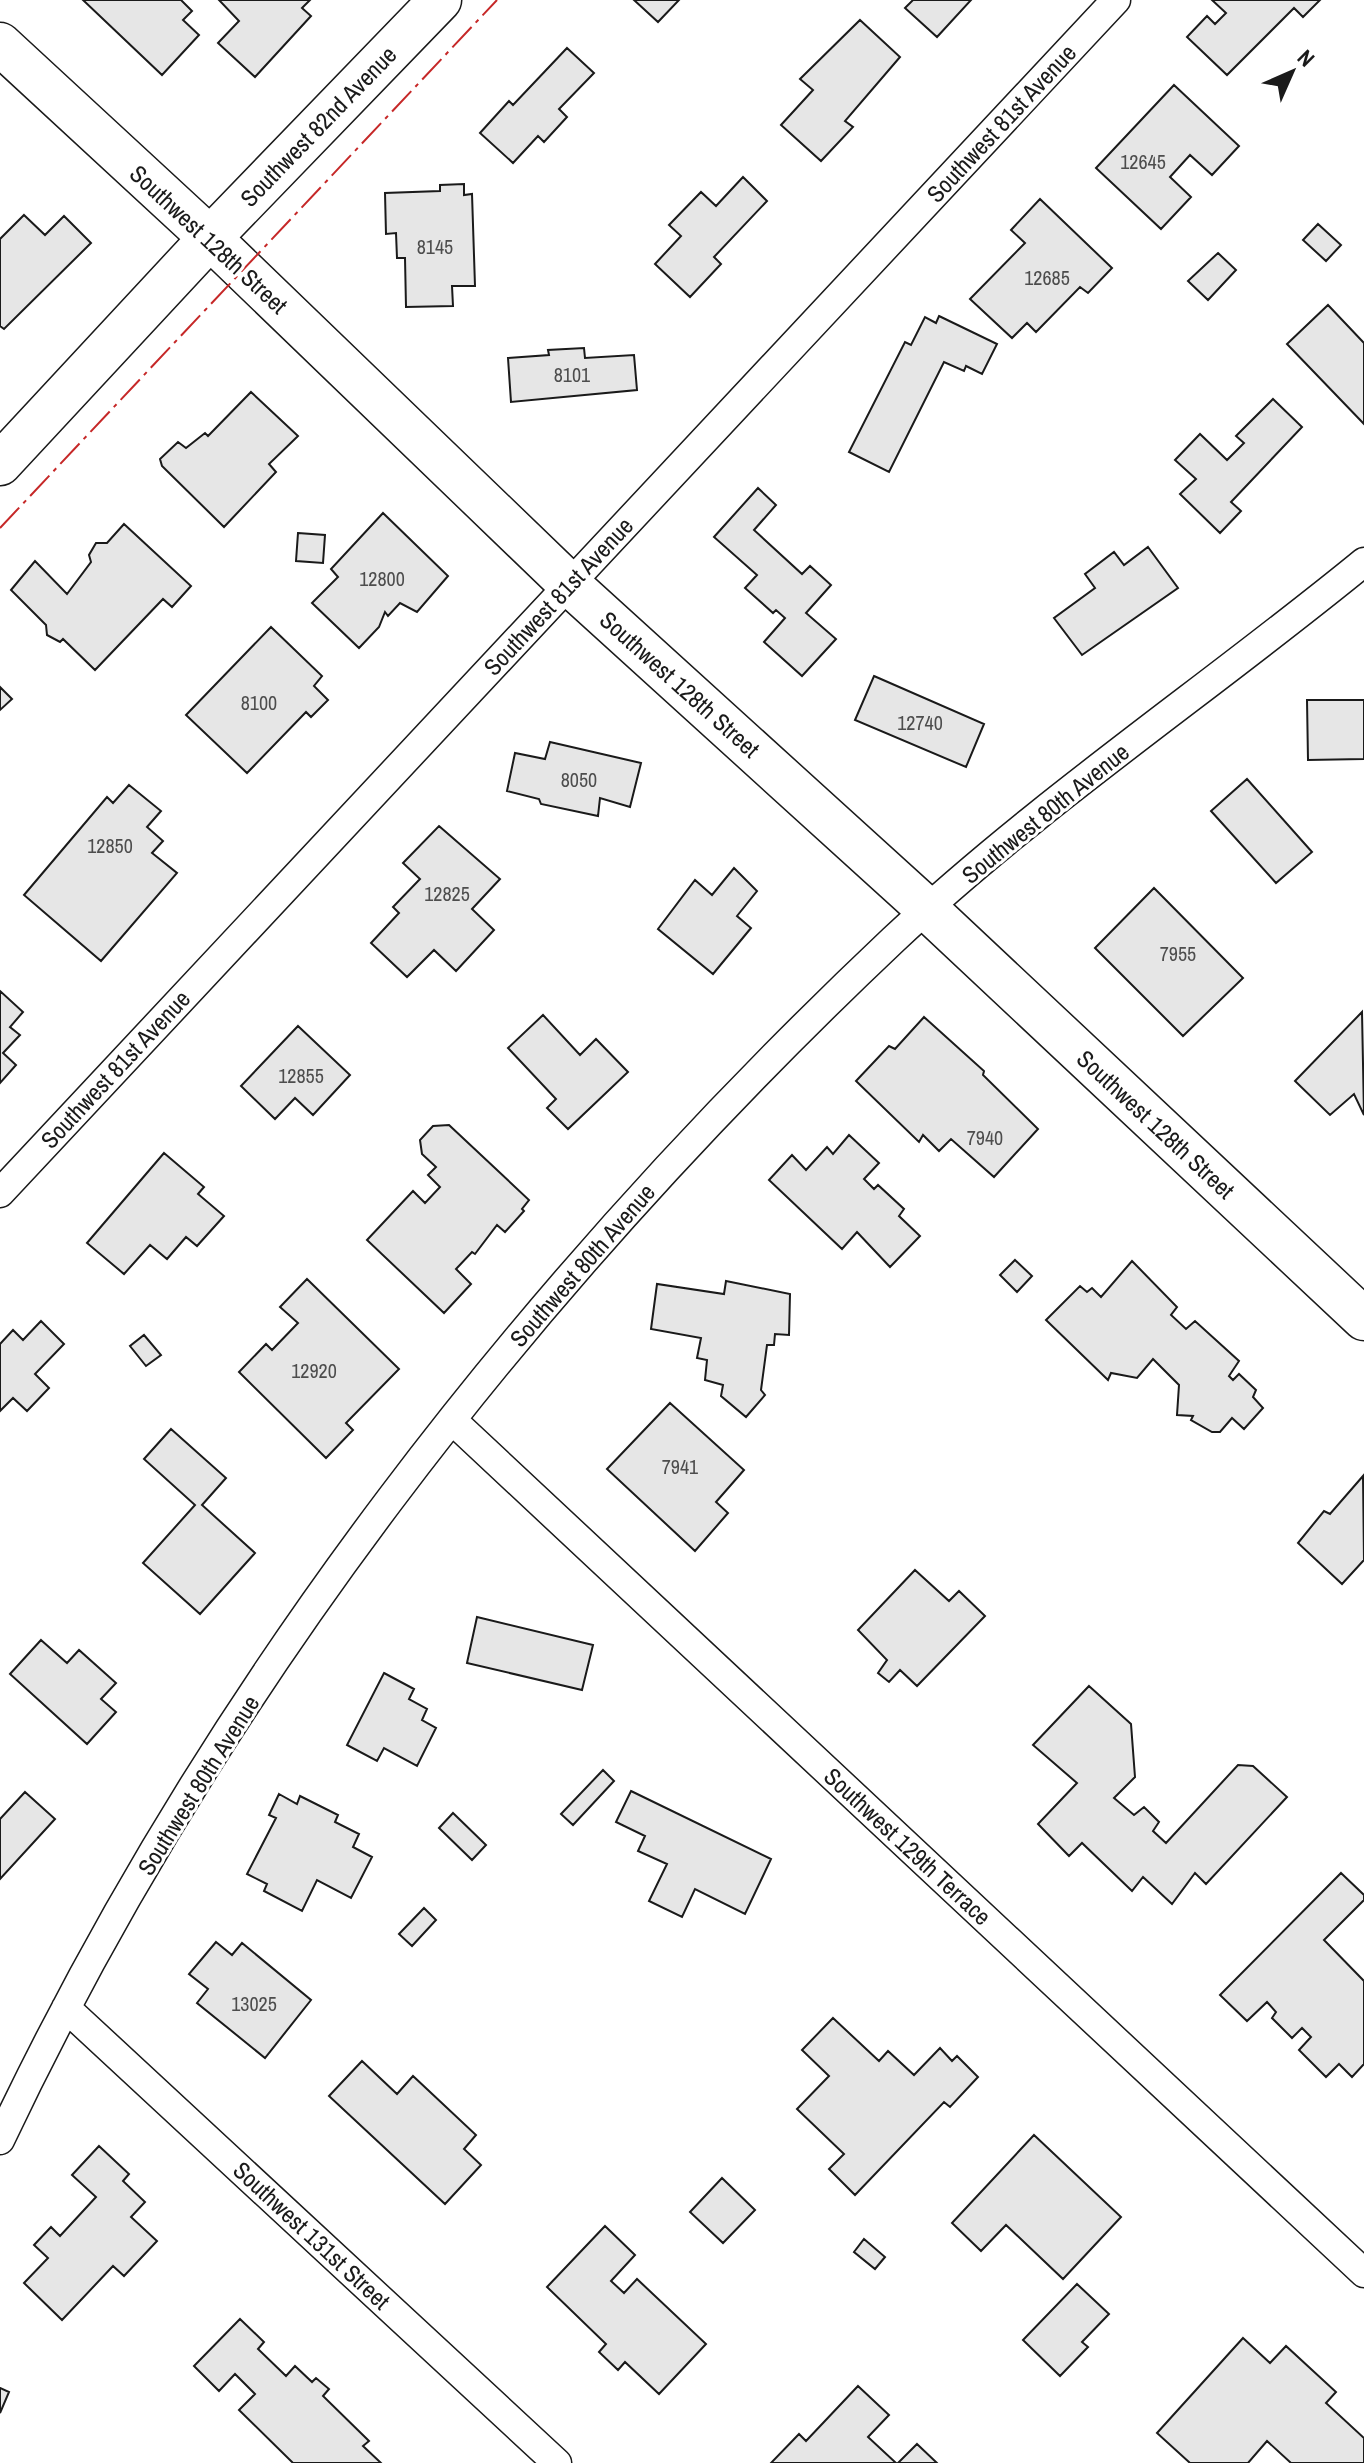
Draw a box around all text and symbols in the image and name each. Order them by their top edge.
north arrow [1252,32,1332,112]
street label: Southwest 81st Avenue [919,37,1083,209]
street label: Southwest 82nd Avenue [233,39,403,213]
text: N [1291,43,1321,73]
house number: 12645 [1120,148,1166,175]
street label: Southwest 128th Street [123,158,295,321]
house number: 8145 [417,233,453,260]
house number: 12685 [1024,264,1070,291]
house number: 8101 [554,361,590,388]
street label: Southwest 81st Avenue [476,510,640,682]
house number: 12800 [359,565,405,592]
street label: Southwest 128th Street [593,604,767,765]
house number: 8100 [241,689,277,716]
house number: 12740 [897,709,943,736]
street label: Southwest 80th Avenue [955,736,1135,890]
house number: 8050 [561,766,597,793]
house number: 12850 [87,832,133,859]
house number: 12825 [424,880,470,907]
house number: 7955 [1160,940,1196,967]
street label: Southwest 81st Avenue [33,983,197,1155]
street label: Southwest 128th Street [1070,1043,1242,1206]
house number: 12855 [278,1062,324,1089]
house number: 7940 [967,1124,1003,1151]
street label: Southwest 80th Avenue [502,1177,662,1353]
house number: 12920 [291,1357,337,1384]
house number: 7941 [662,1453,698,1480]
street label: Southwest 80th Avenue [130,1689,266,1881]
street label: Southwest 129th Terrace [818,1760,998,1932]
house number: 13025 [231,1990,277,2017]
street label: Southwest 131st Street [227,2154,398,2316]

